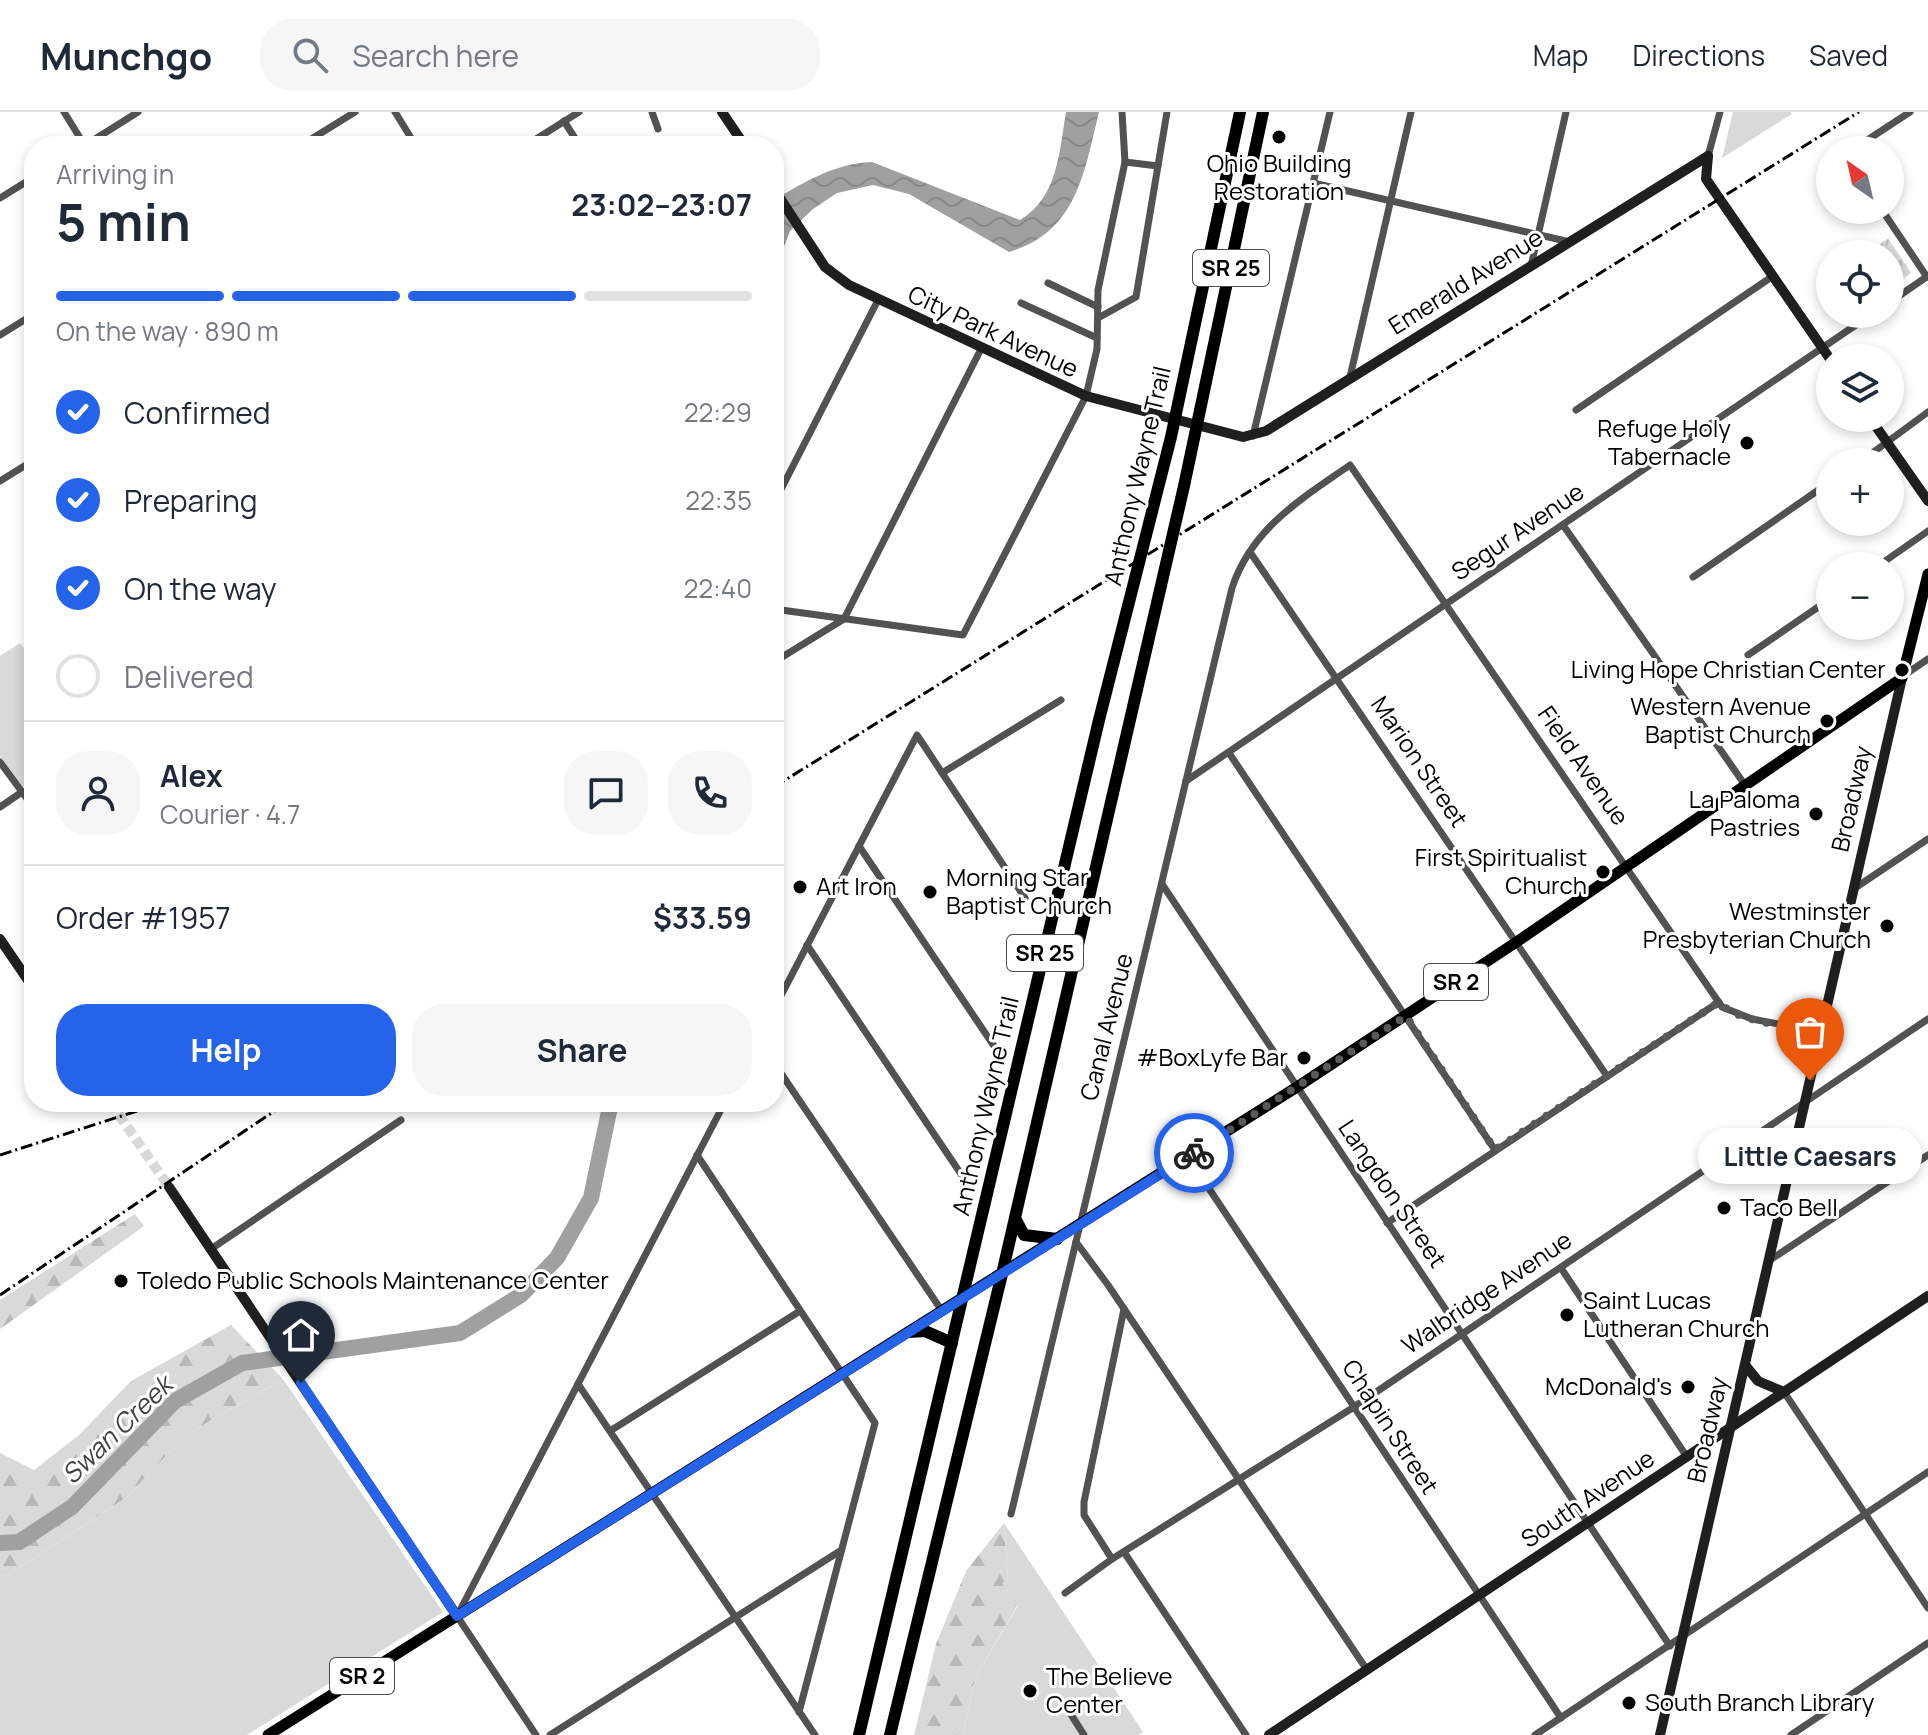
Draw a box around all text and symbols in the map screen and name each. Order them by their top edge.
search box [260,19,820,91]
text: Munchgo [40,29,212,81]
icon: search [288,33,332,77]
text: Search here [352,35,519,76]
text: Map [1533,36,1588,74]
text: Directions [1632,36,1765,74]
text: Saved [1809,36,1888,74]
marker: Ohio Building Restoration [1270,128,1288,146]
north arrow [1816,136,1904,224]
map controls [1816,136,1904,640]
place label: Ohio Building Restoration [1207,146,1351,207]
text: Arriving in [56,156,174,192]
text: 23:02–23:07 [571,184,752,225]
text: 5 min [56,186,191,257]
street label: Emerald Avenue [1382,220,1549,341]
button: locate [1816,240,1904,328]
road number: SR 25 [1193,250,1269,286]
street label: City Park Avenue [903,277,1084,385]
text: On the way · 890 m [56,313,279,349]
button: layers [1816,344,1904,432]
street label: Anthony Wayne Trail [1095,363,1178,589]
icon: check [56,390,100,434]
text: Confirmed [124,392,271,433]
text: 22:29 [684,394,752,430]
place label: Refuge Holy Tabernacle [1597,411,1731,472]
marker: Refuge Holy Tabernacle [1738,434,1756,452]
button: + [1816,448,1904,536]
street label: Segur Avenue [1445,474,1590,587]
icon: check [56,478,100,522]
text: Preparing [124,480,258,521]
text: 22:35 [685,482,752,518]
button: − [1816,552,1904,640]
icon: check [56,566,100,610]
text: On the way [124,568,277,609]
text: 22:40 [683,570,752,606]
place label: Living Hope Christian Center [1571,652,1886,685]
text: Delivered [124,656,254,697]
marker: Living Hope Christian Center [1893,661,1911,679]
street label: Marion Street [1364,689,1476,833]
place label: Western Avenue Baptist Church [1630,689,1811,750]
street label: Field Avenue [1531,699,1637,831]
marker: Western Avenue Baptist Church [1818,712,1836,730]
street label: Broadway [1822,742,1879,855]
button: person [56,751,140,835]
button: chat [564,751,648,835]
button: phone [668,751,752,835]
text: Alex [160,755,223,796]
place label: La Paloma Pastries [1689,782,1800,843]
text: Courier · 4.7 [160,796,300,832]
marker: La Paloma Pastries [1807,805,1825,823]
place label: First Spiritualist Church [1415,840,1587,901]
place label: Morning Star Baptist Church [946,860,1112,921]
marker: First Spiritualist Church [1594,863,1612,881]
place label: Art Iron [816,869,897,902]
marker: Art Iron [791,878,809,896]
marker: Morning Star Baptist Church [921,883,939,901]
place label: Westminster Presbyterian Church [1643,894,1871,955]
text: Order #1957 [56,897,231,938]
text: $33.59 [653,897,752,938]
marker: Westminster Presbyterian Church [1878,917,1896,935]
road number: SR 25 [1007,935,1083,971]
street label: Canal Avenue [1071,950,1140,1104]
road number: SR 2 [1424,964,1488,1000]
street label: Anthony Wayne Trail [943,993,1026,1219]
pin [1776,998,1844,1080]
button: Help [56,1004,396,1096]
button: Share [412,1004,752,1096]
icon: bag [1788,1010,1832,1054]
place label: #BoxLyfe Bar [1136,1040,1288,1073]
marker: #BoxLyfe Bar [1295,1049,1313,1067]
courier [1154,1113,1234,1193]
street label: Langdon Street [1331,1113,1455,1274]
callout: Little Caesars [1698,1128,1922,1184]
icon: bike [1172,1131,1216,1175]
text: Little Caesars [1723,1138,1897,1174]
place label: Taco Bell [1740,1190,1838,1223]
marker: Taco Bell [1715,1199,1733,1217]
street label: Walbridge Avenue [1395,1223,1578,1361]
place label: Toledo Public Schools Maintenance Center [137,1263,609,1296]
marker: Toledo Public Schools Maintenance Center [112,1272,130,1290]
place label: Saint Lucas Lutheran Church [1583,1283,1770,1344]
pin [267,1301,335,1383]
marker: Saint Lucas Lutheran Church [1558,1306,1576,1324]
icon: home [279,1313,323,1357]
street label: Chapin Street [1335,1353,1447,1500]
water label: Swan Creek [53,1364,183,1491]
place label: McDonald's [1545,1369,1672,1402]
street label: Broadway [1678,1373,1735,1486]
marker: McDonald's [1679,1378,1697,1396]
street label: South Avenue [1514,1441,1660,1555]
road number: SR 2 [330,1658,394,1694]
place label: The Believe Center [1046,1659,1173,1720]
marker: The Believe Center [1021,1682,1039,1700]
place label: South Branch Library [1645,1685,1875,1718]
marker: South Branch Library [1620,1694,1638,1712]

